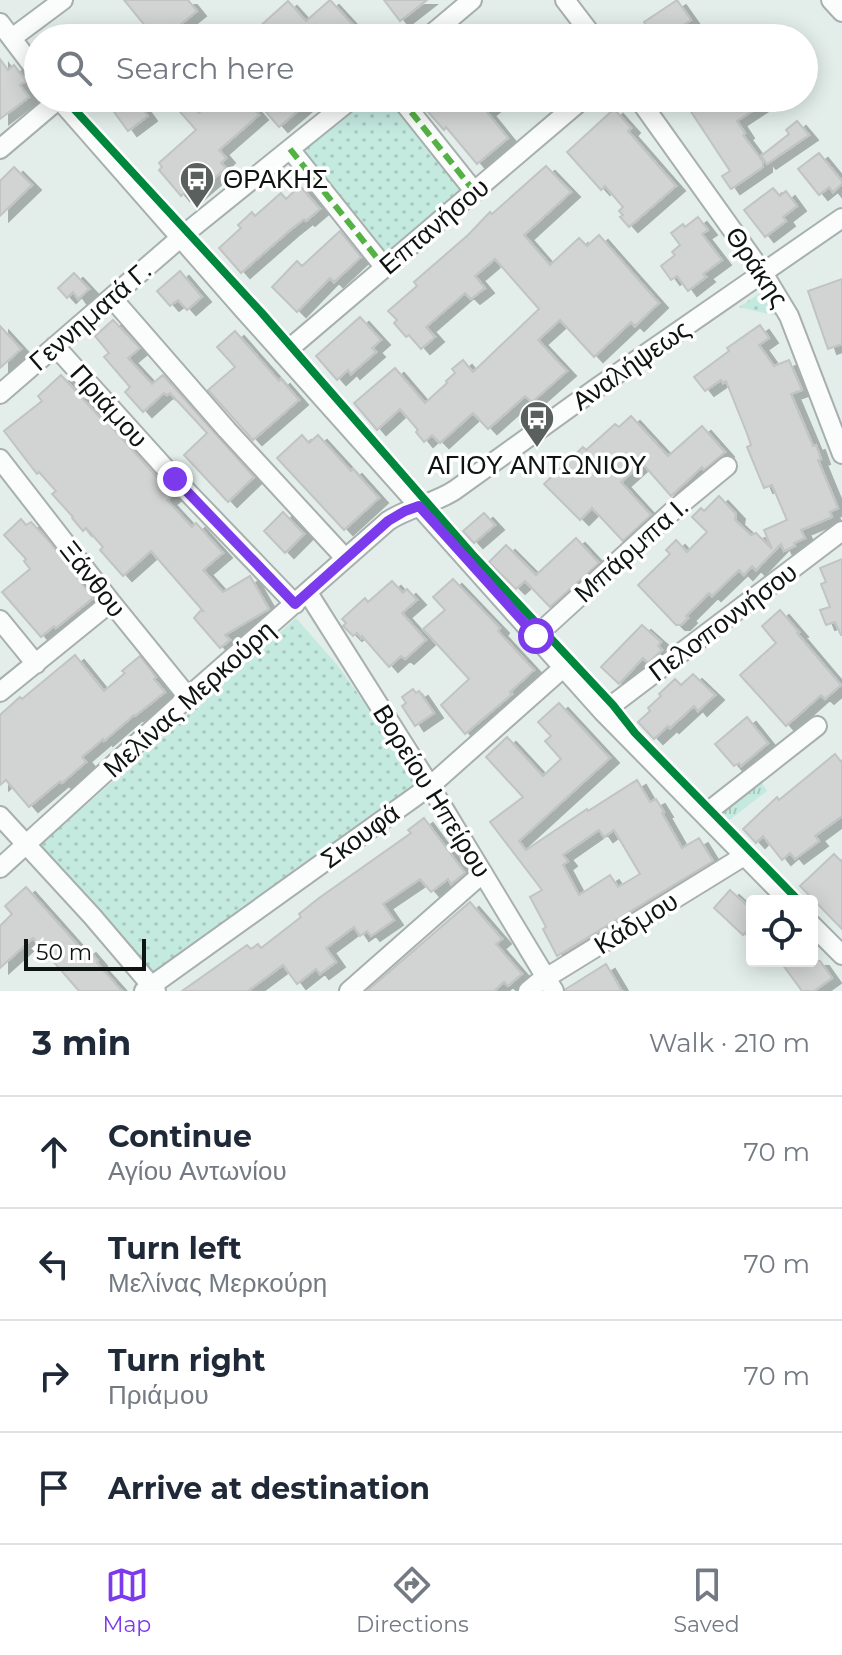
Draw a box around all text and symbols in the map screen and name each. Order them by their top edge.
search box [24,24,818,112]
icon: search [52,46,96,90]
text: Search here [116,50,294,87]
bus stop icon: ΘΡΑΚΗΣ [178,160,216,210]
place label: ΘΡΑΚΗΣ [223,163,328,195]
street label: Επτανήσου [373,171,495,281]
street label: Θράκης [719,221,795,313]
street label: Γεννηματά Γ. [23,255,157,377]
street label: Αναλήψεως [566,313,696,417]
street label: Πριάμου [63,358,155,454]
bus stop icon: ΑΓΙΟΥ ΑΝΤΩΝΙΟΥ [518,399,556,449]
place label: ΑΓΙΟΥ ΑΝΤΩΝΙΟΥ [427,449,647,481]
route end [157,461,193,497]
street label: Μπάρμπα Ι. [568,491,694,609]
street label: Ξάνθου [53,534,133,624]
street label: Πελοποννήσου [643,556,803,688]
street label: Μελίνας Μερκούρη [97,614,281,784]
route start [518,618,554,654]
street label: Βορείου Ηπείρου [366,699,498,883]
street label: Σκουφά [314,797,406,875]
street label: Κάδμου [588,885,684,961]
map controls [746,895,818,967]
button: locate [746,895,818,967]
scale bar [24,935,146,971]
text: 50 m [36,939,92,966]
text: 3 min [32,1022,131,1064]
text: Walk · 210 m [649,1027,810,1059]
text: Continue [108,1118,252,1155]
icon: ahead [32,1130,76,1174]
text: 70 m [744,1136,810,1168]
text: Αγίου Αντωνίου [108,1155,287,1187]
text: Turn left [108,1230,241,1267]
icon: left [32,1242,76,1286]
text: 70 m [744,1248,810,1280]
text: Μελίνας Μερκούρη [108,1267,327,1299]
text: Turn right [108,1342,265,1379]
icon: right [32,1354,76,1398]
text: 70 m [744,1360,810,1392]
text: Πριάμου [108,1379,209,1411]
icon: arrive [32,1466,76,1510]
text: Arrive at destination [108,1470,430,1507]
tab: Map [102,1563,151,1638]
tab: Directions [356,1563,469,1638]
tab: Saved [674,1563,740,1638]

